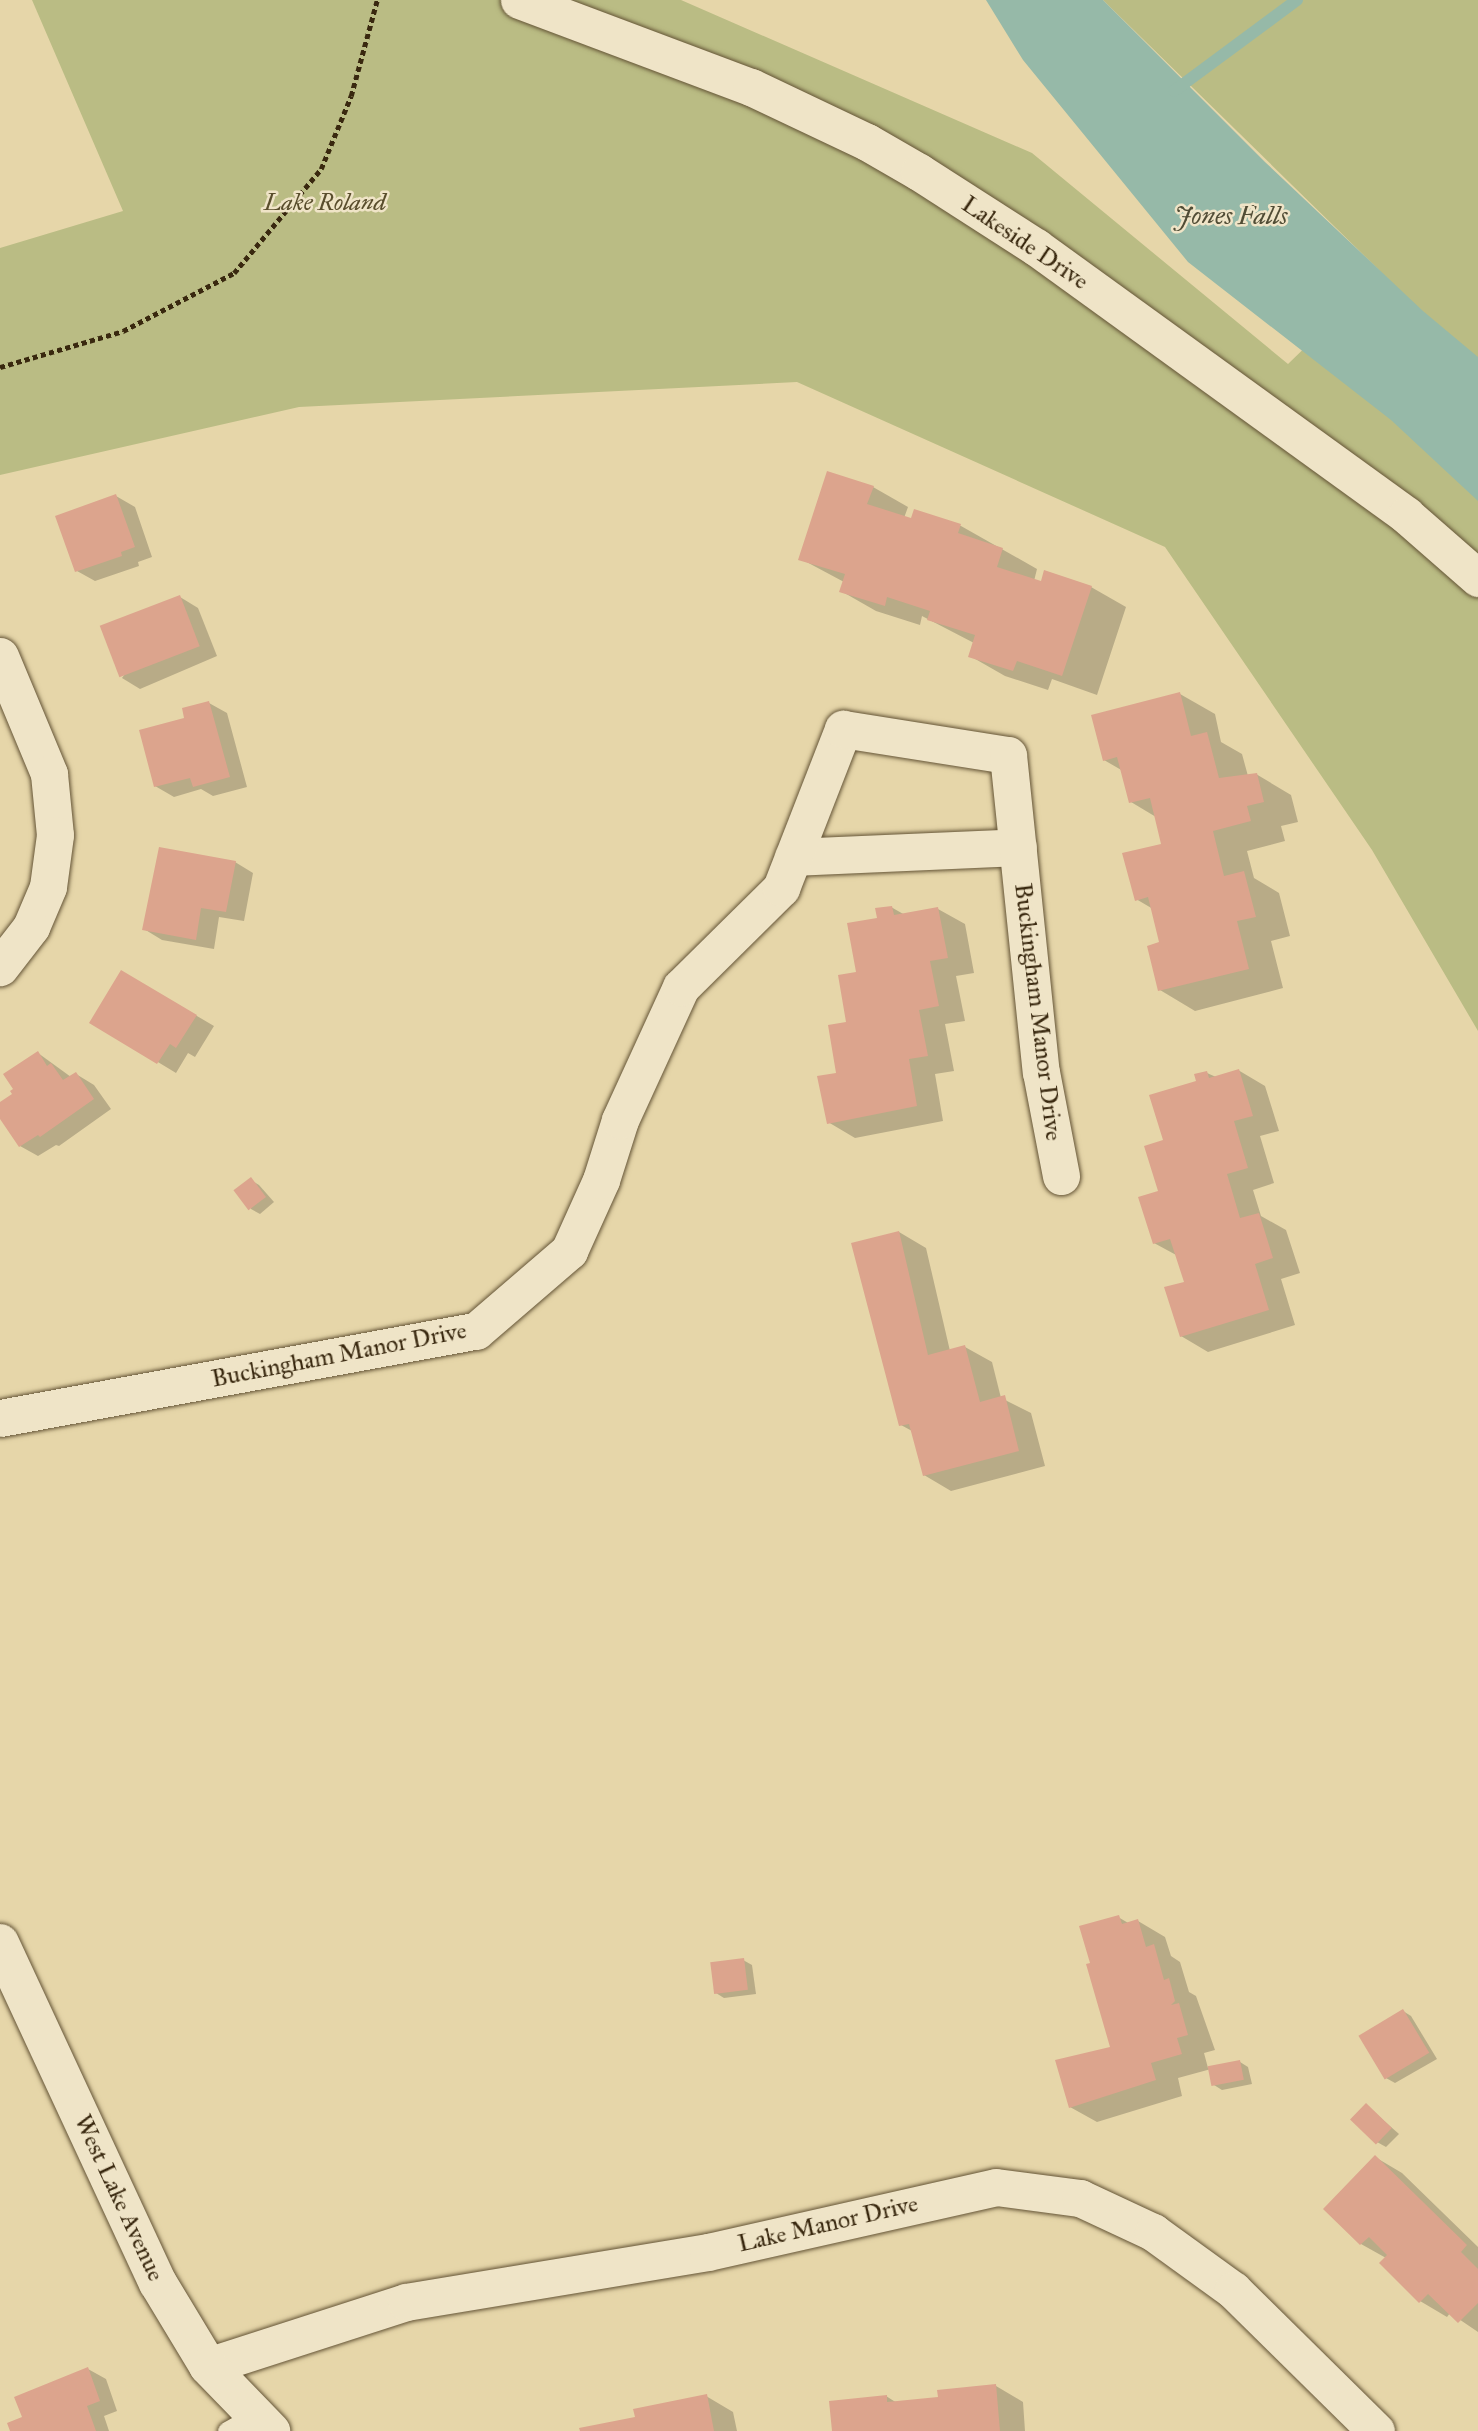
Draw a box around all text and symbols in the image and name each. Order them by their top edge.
park label: Lake Roland [264,189,386,217]
street label: Lakeside Drive [956,190,1094,296]
water label: Jones Falls [1175,200,1287,232]
street label: Buckingham Manor Drive [1008,882,1068,1142]
street label: Buckingham Manor Drive [209,1316,469,1394]
street label: West Lake Avenue [68,2110,170,2286]
street label: Lake Manor Drive [735,2189,921,2259]

